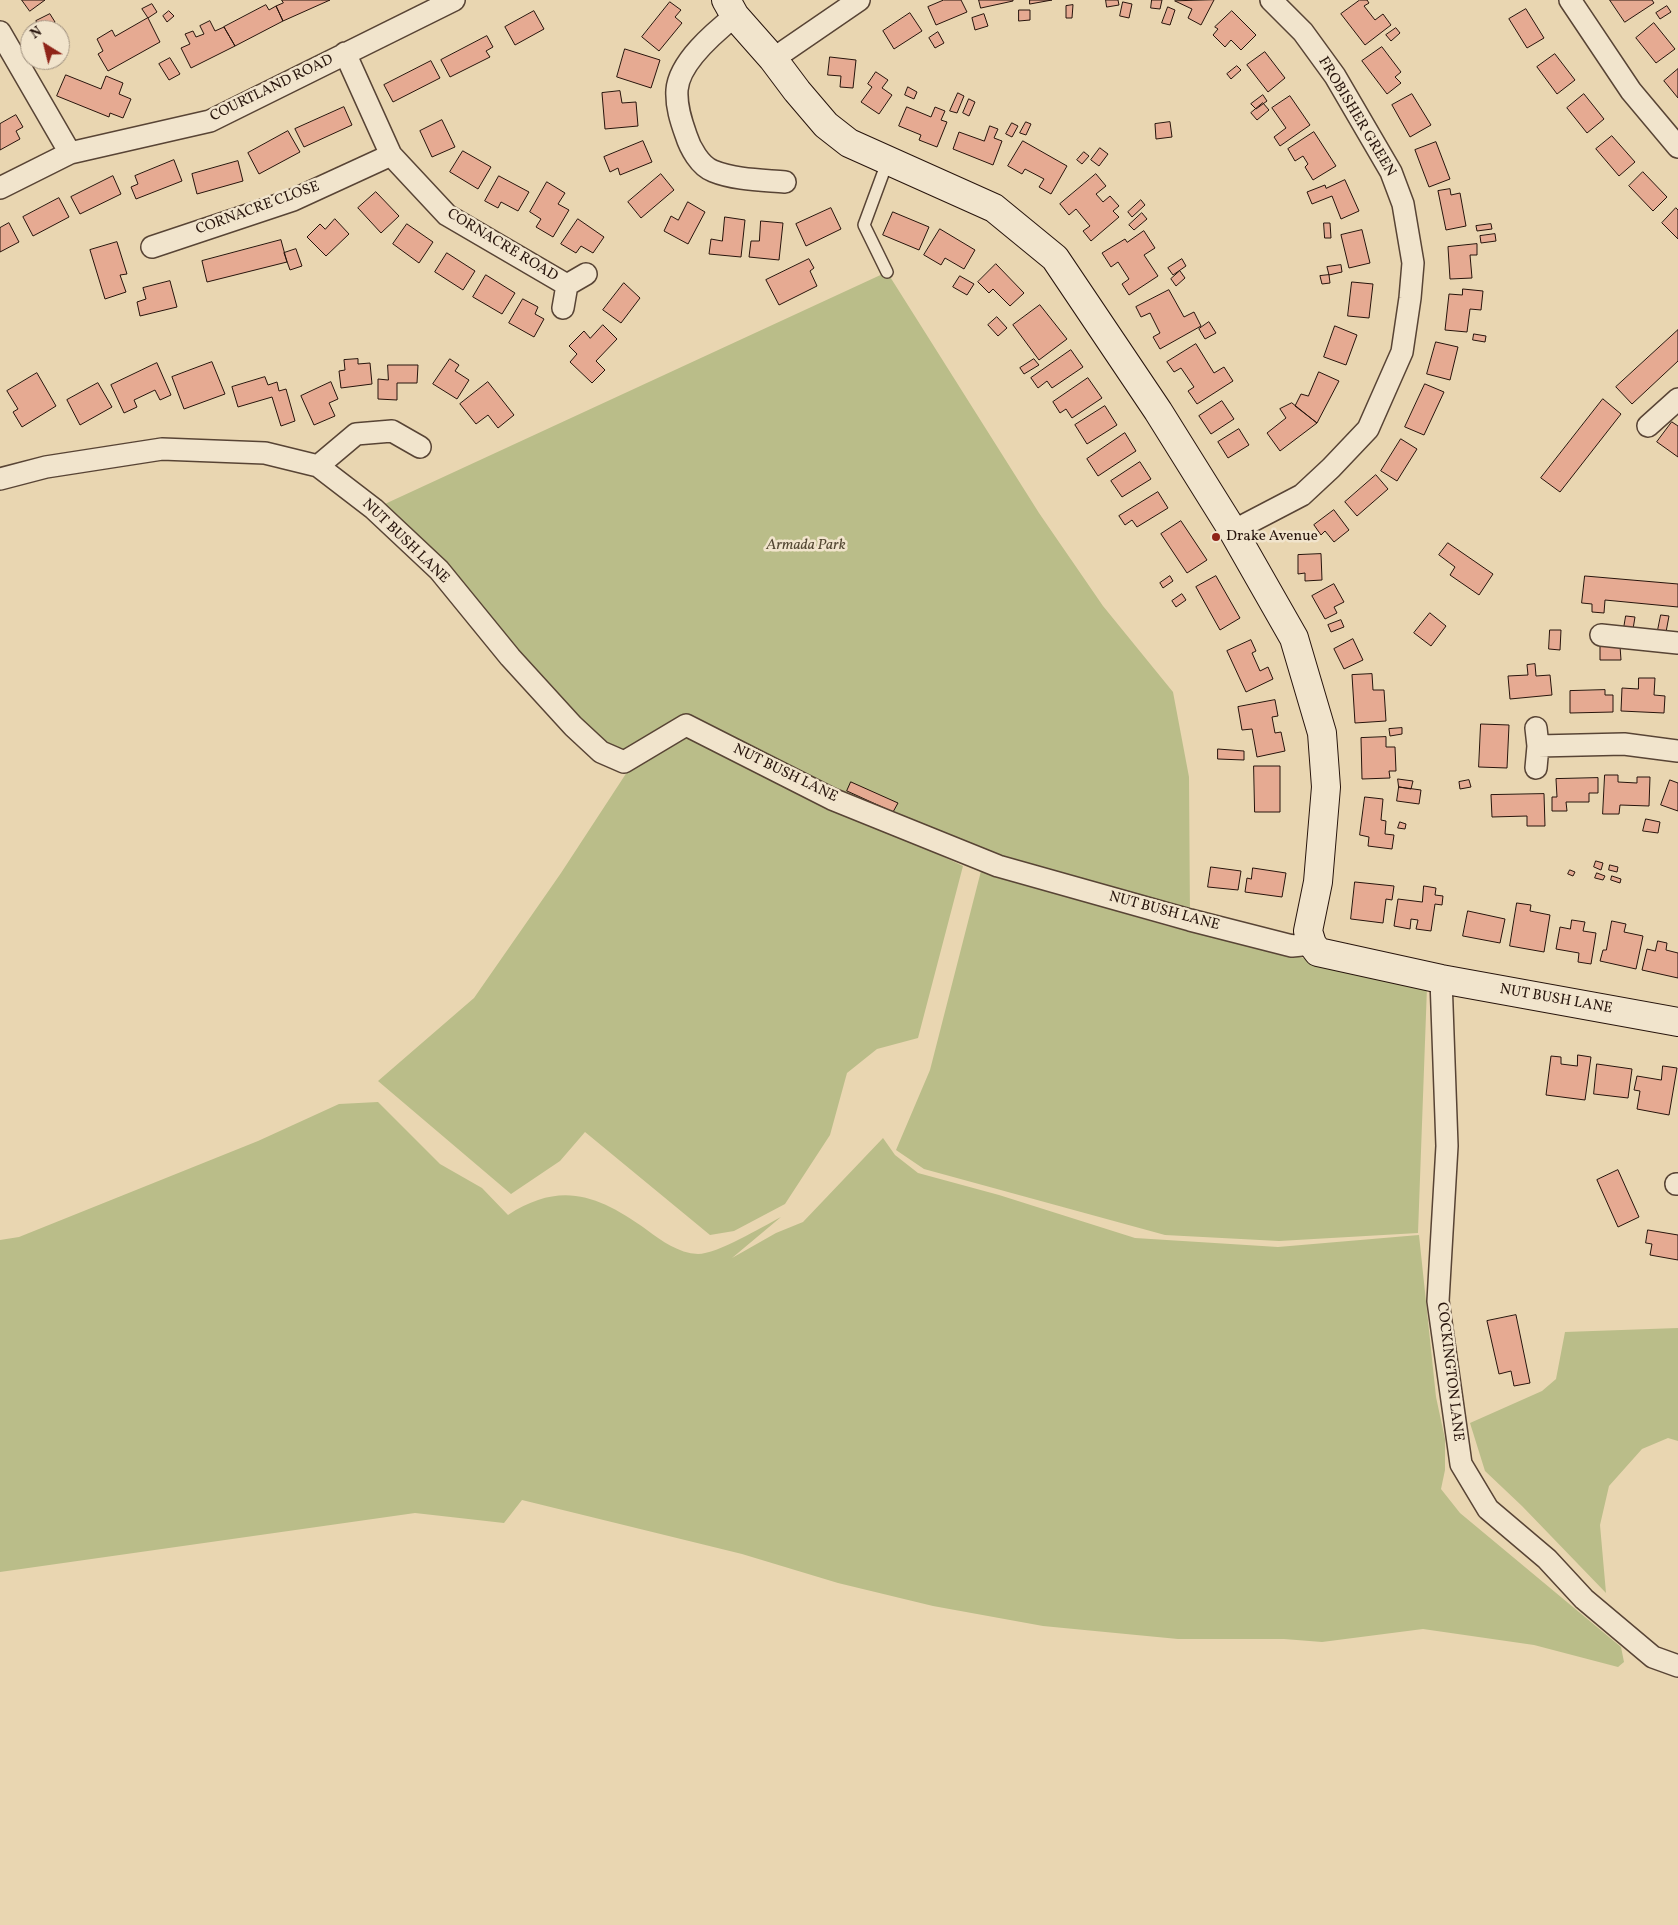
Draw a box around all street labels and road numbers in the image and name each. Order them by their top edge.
street label: COURTLAND ROAD [208,51,336,127]
street label: FROBISHER GREEN [1313,54,1399,180]
street label: CORNACRE CLOSE [194,178,322,240]
street label: CORNACRE ROAD [443,206,561,286]
street label: NUT BUSH LANE [358,496,452,588]
street label: NUT BUSH LANE [730,741,840,807]
street label: NUT BUSH LANE [1107,889,1221,935]
street label: NUT BUSH LANE [1498,981,1614,1019]
street label: COCKINGTON LANE [1432,1301,1466,1443]

